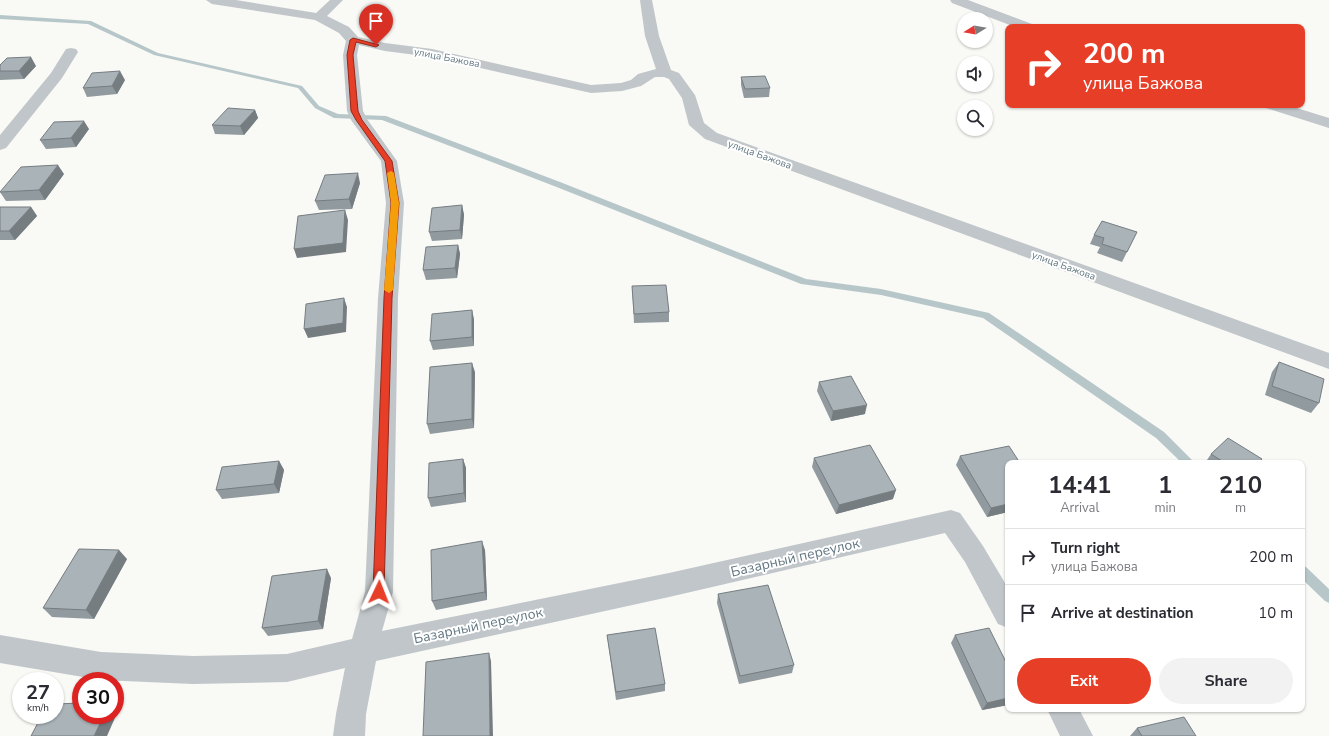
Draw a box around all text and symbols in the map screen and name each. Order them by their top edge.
pin [359,4,393,45]
icon: arrive [365,10,387,32]
north arrow [957,12,993,48]
map controls [957,12,993,136]
text: 200 m [1083,35,1166,73]
icon: right [1017,40,1069,92]
street label: улица Бажова [413,45,481,71]
button: sound [957,56,993,92]
text: улица Бажова [1083,71,1203,95]
button: search [957,100,993,136]
street label: улица Бажова [726,137,793,173]
street label: улица Бажова [1030,248,1097,284]
text: 14:41 [1048,469,1111,501]
text: 1 [1158,469,1172,501]
text: 210 [1219,469,1262,501]
text: Arrival [1060,499,1099,517]
text: min [1154,499,1176,517]
text: m [1235,499,1246,517]
street label: Базарный переулок [729,533,862,582]
text: Turn right [1051,538,1120,558]
icon: right [1017,546,1039,568]
text: 200 m [1249,547,1293,567]
text: улица Бажова [1051,558,1138,576]
position arrow [358,571,400,613]
street label: Базарный переулок [412,602,545,648]
icon: arrive [1017,602,1039,624]
text: Arrive at destination [1051,603,1194,623]
text: 10 m [1258,603,1293,623]
button: Exit [1017,658,1151,704]
button: Share [1159,658,1293,704]
speed limit sign: 30 [72,672,124,724]
text: 27 [26,679,50,706]
text: km/h [27,701,49,715]

